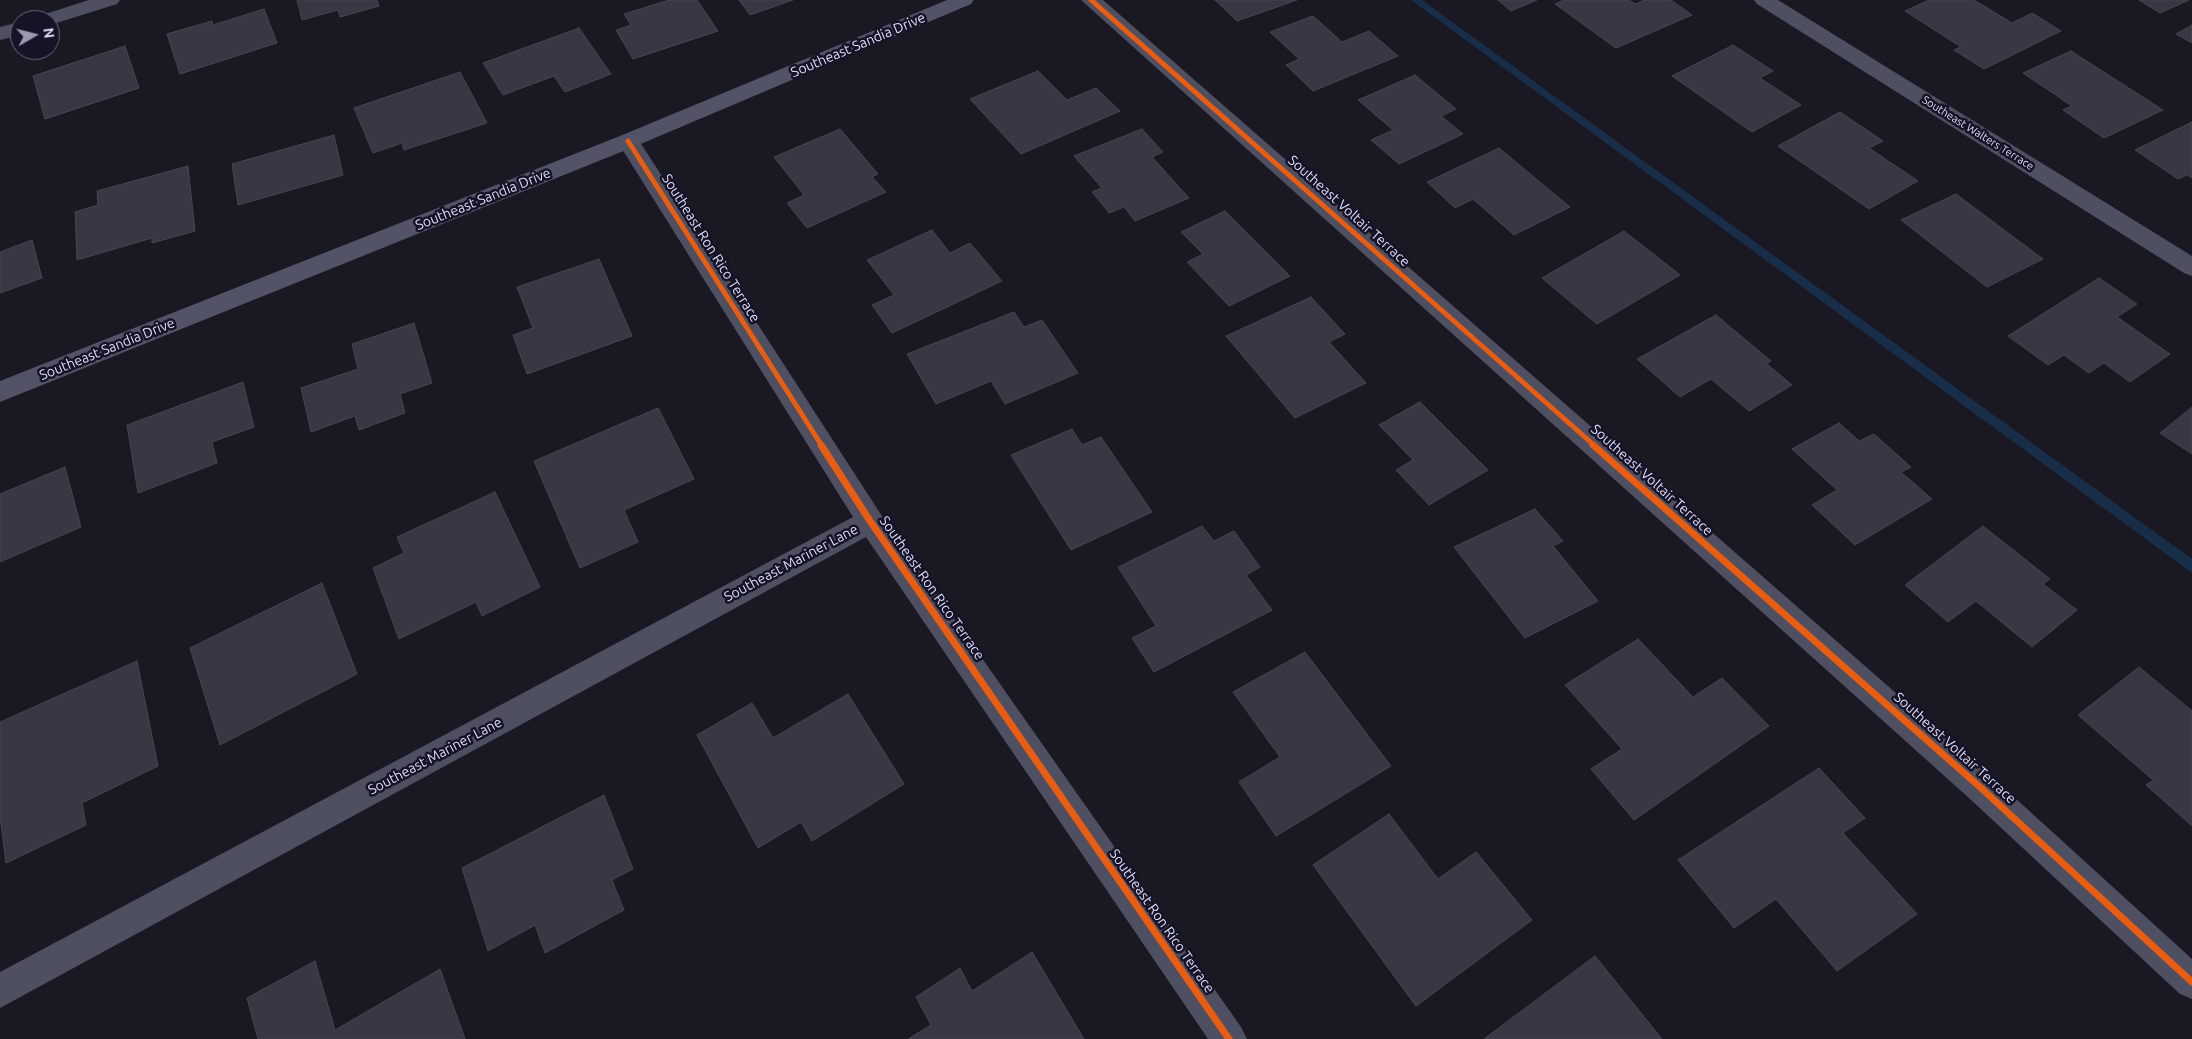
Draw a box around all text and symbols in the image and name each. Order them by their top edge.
street label: Southeast Sandia Drive [788,9,928,81]
north arrow [10,10,60,60]
text: N [40,27,58,39]
street label: Southeast Walters Terrace [1920,93,2036,173]
street label: Southeast Voltair Terrace [1285,152,1413,270]
street label: Southeast Sandia Drive [413,164,553,234]
street label: Southeast Ron Rico Terrace [658,171,764,325]
street label: Southeast Sandia Drive [37,314,177,384]
street label: Southeast Voltair Terrace [1588,421,1716,539]
street label: Southeast Ron Rico Terrace [876,513,988,663]
street label: Southeast Mariner Lane [721,521,861,605]
street label: Southeast Voltair Terrace [1891,689,2019,807]
street label: Southeast Mariner Lane [365,714,505,798]
street label: Southeast Ron Rico Terrace [1106,846,1218,996]

